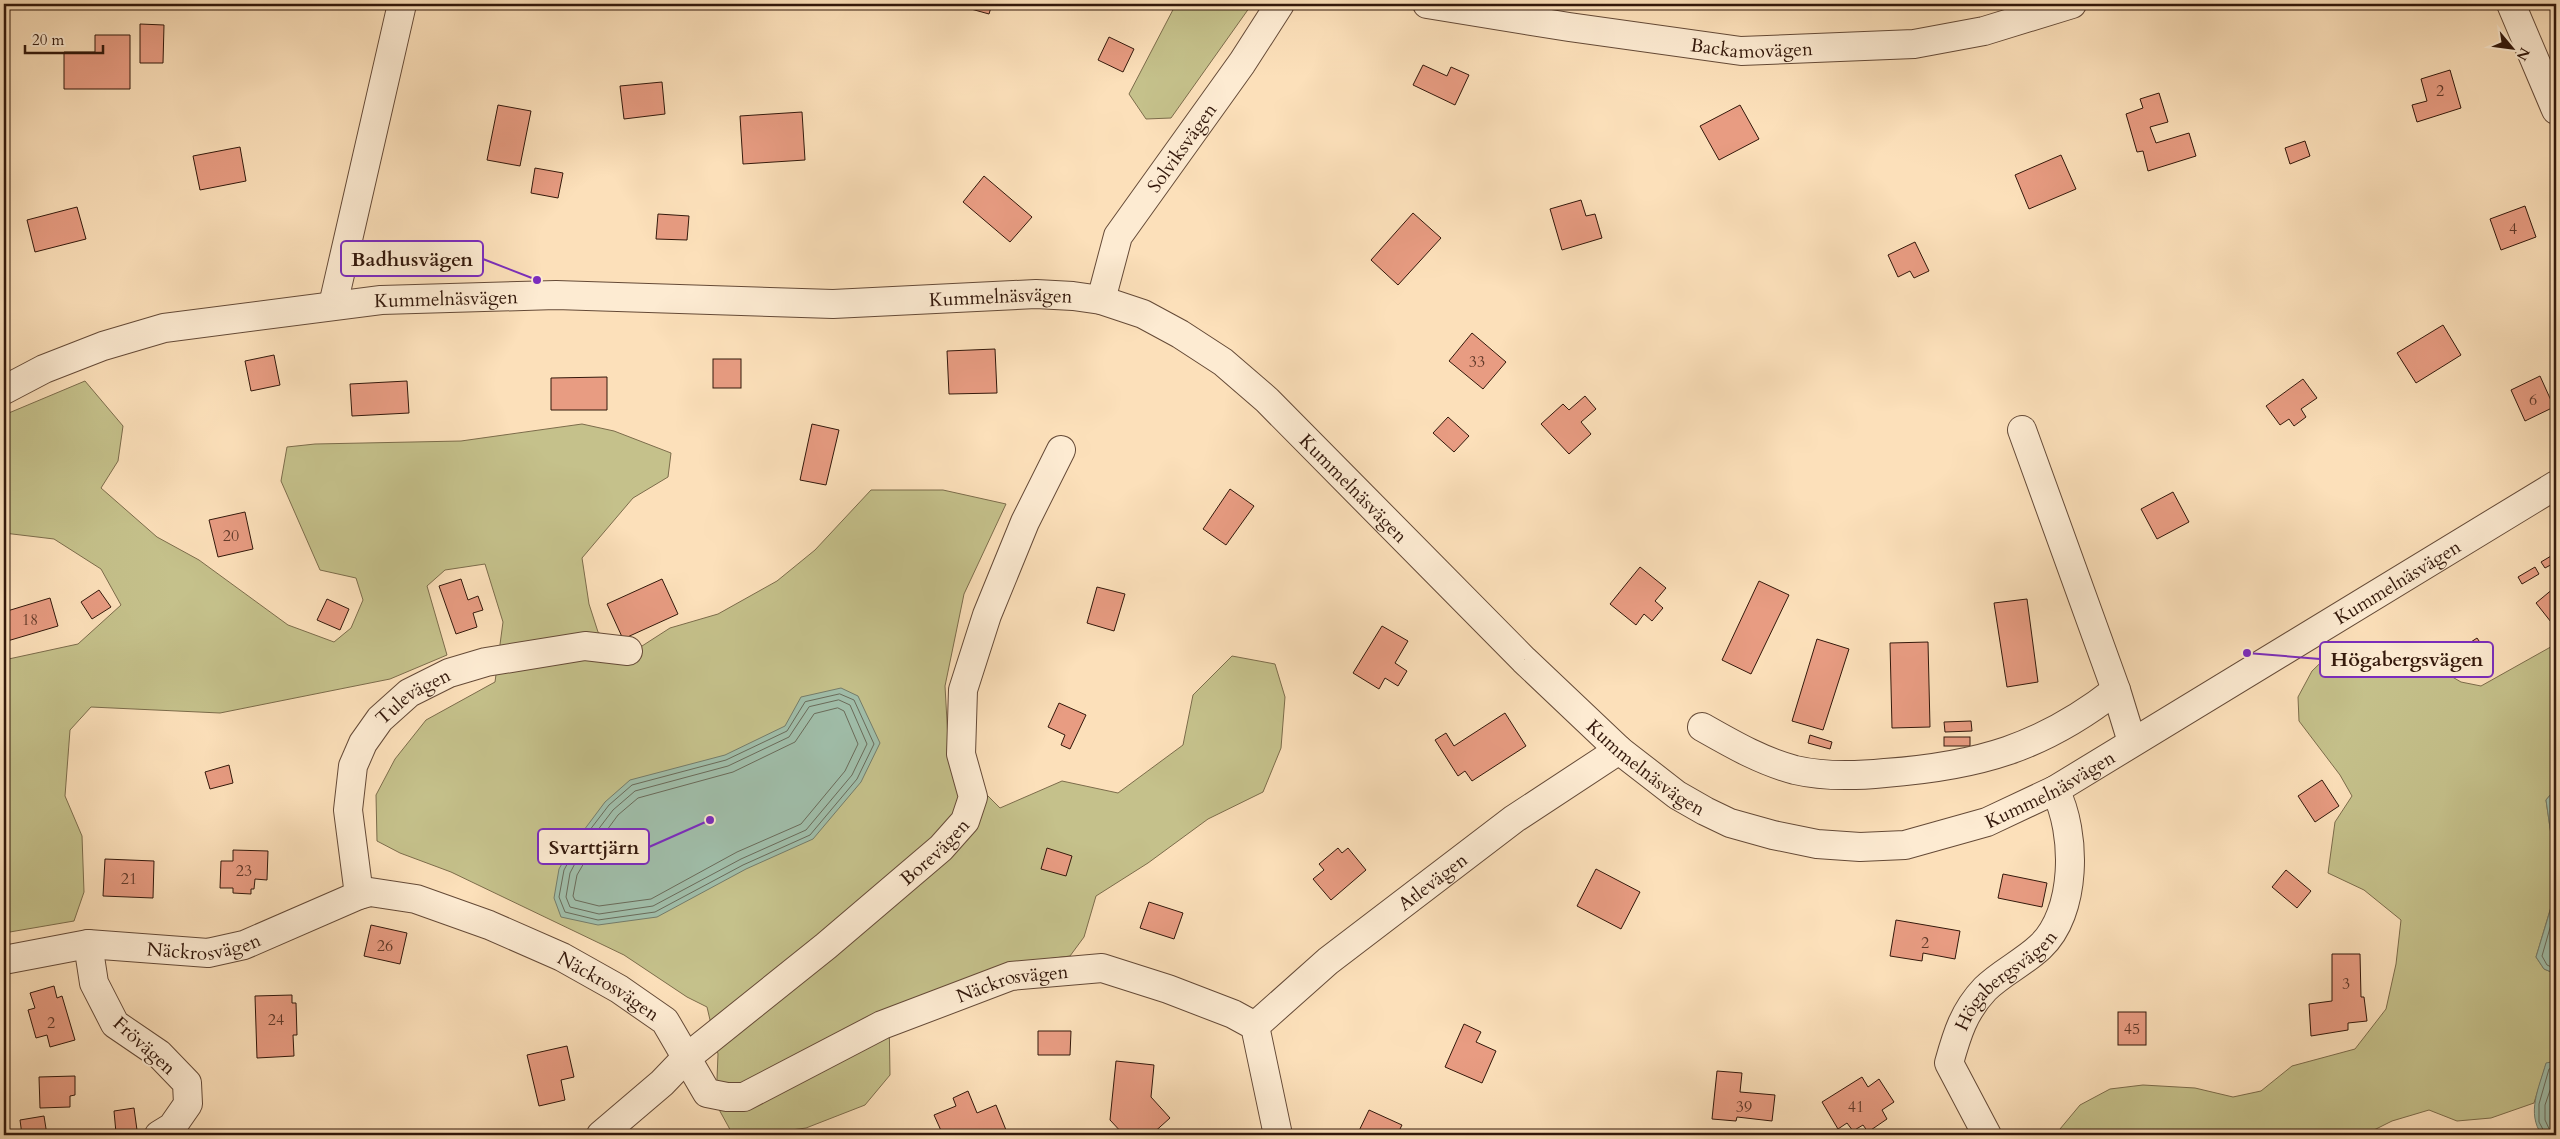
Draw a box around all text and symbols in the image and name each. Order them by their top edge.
scale bar [25,22,102,54]
north arrow [2488,22,2538,72]
text: 20 m [32,30,64,50]
street label: Backamovägen [1689,32,1814,65]
text: N [2512,44,2534,64]
house number: 2 [2436,80,2444,102]
street label: Solviksvägen [1141,98,1223,198]
house number: 4 [2509,218,2517,240]
callout: Badhusvägen [341,241,483,276]
text: Badhusvägen [351,246,473,273]
street label: Kummelnäsvägen [928,282,1073,313]
street label: Kummelnäsvägen [374,284,519,314]
house number: 33 [1469,351,1485,373]
house number: 6 [2529,389,2537,411]
street label: Kummelnäsvägen [1293,428,1413,549]
house number: 20 [223,525,239,547]
street label: Kummelnäsvägen [2330,534,2466,631]
house number: 18 [22,609,38,631]
callout: Högabergsvägen [2320,642,2493,677]
text: Högabergsvägen [2331,646,2484,673]
street label: Tulevägen [370,662,455,731]
street label: Kummelnäsvägen [1580,714,1710,822]
street label: Kummelnäsvägen [1981,745,2120,835]
street label: Borevägen [895,813,976,891]
callout: Svarttjärn [538,829,649,864]
text: Svarttjärn [549,834,639,861]
street label: Atlevägen [1393,847,1473,917]
house number: 23 [236,860,252,882]
house number: 21 [121,868,137,890]
street label: Högabergsvägen [1949,925,2064,1035]
street label: Näckrosvägen [146,927,265,967]
house number: 2 [1921,932,1929,954]
house number: 26 [377,935,393,957]
street label: Näckrosvägen [553,945,665,1027]
street label: Näckrosvägen [953,959,1070,1010]
house number: 3 [2342,973,2350,995]
house number: 24 [268,1009,284,1031]
street label: Frövägen [107,1011,181,1081]
house number: 2 [47,1012,55,1034]
house number: 45 [2124,1018,2140,1040]
house number: 39 [1736,1096,1752,1118]
house number: 41 [1848,1096,1864,1118]

